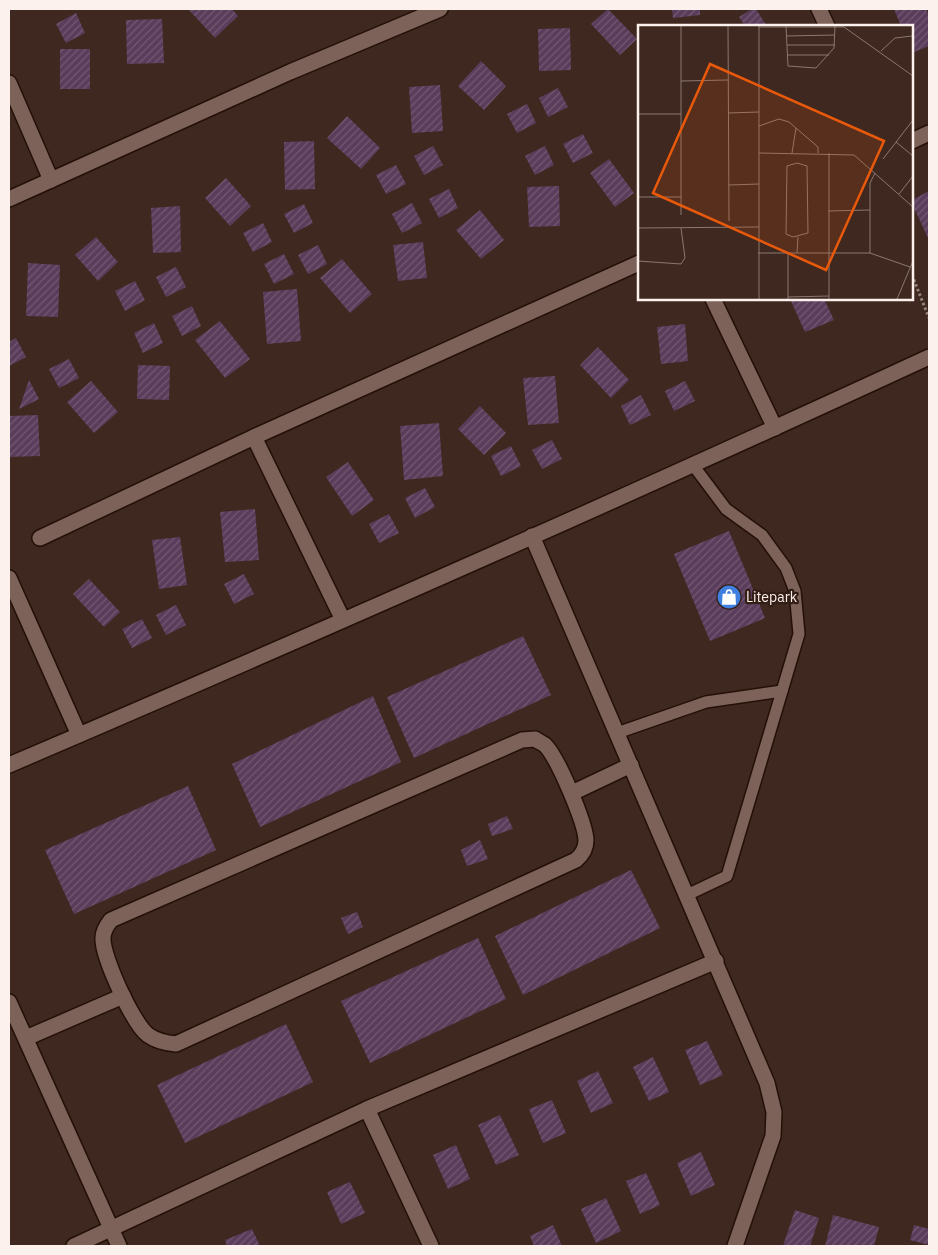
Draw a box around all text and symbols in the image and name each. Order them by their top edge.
inset map [638,25,913,300]
shop icon: Litepark [716,584,742,610]
place label: Litepark [746,588,798,606]

